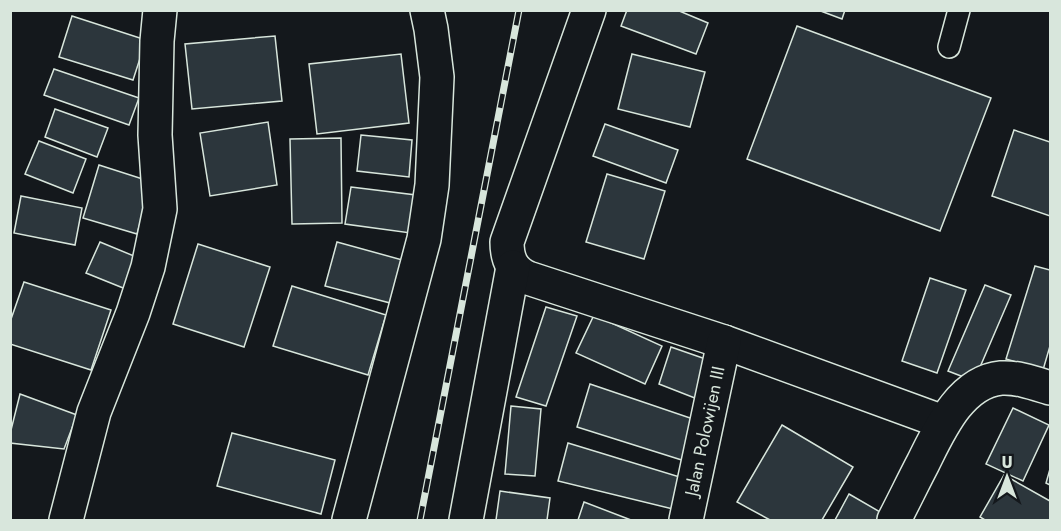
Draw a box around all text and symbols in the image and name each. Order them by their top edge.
street label: Jalan Polowijen III [678,364,731,500]
north arrow [977,447,1037,507]
text: U [1001,451,1013,474]

